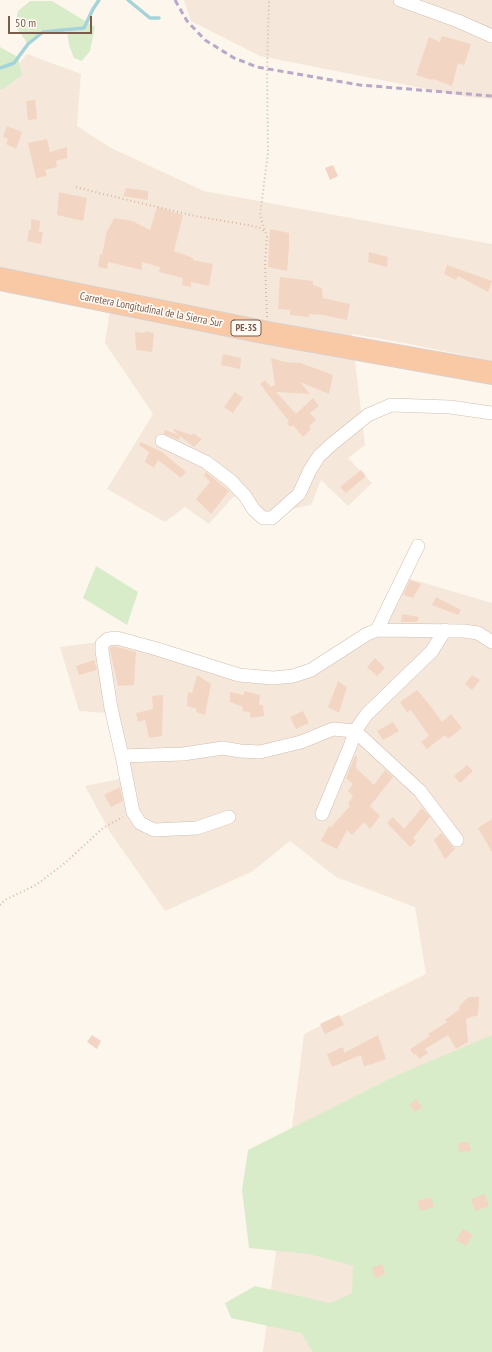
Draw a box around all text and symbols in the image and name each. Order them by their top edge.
scale bar [10,8,94,34]
text: 50 m [15,15,36,30]
street label: Carretera Longitudinal de la Sierra Sur [79,290,223,330]
road number: PE-3S [231,320,261,336]

